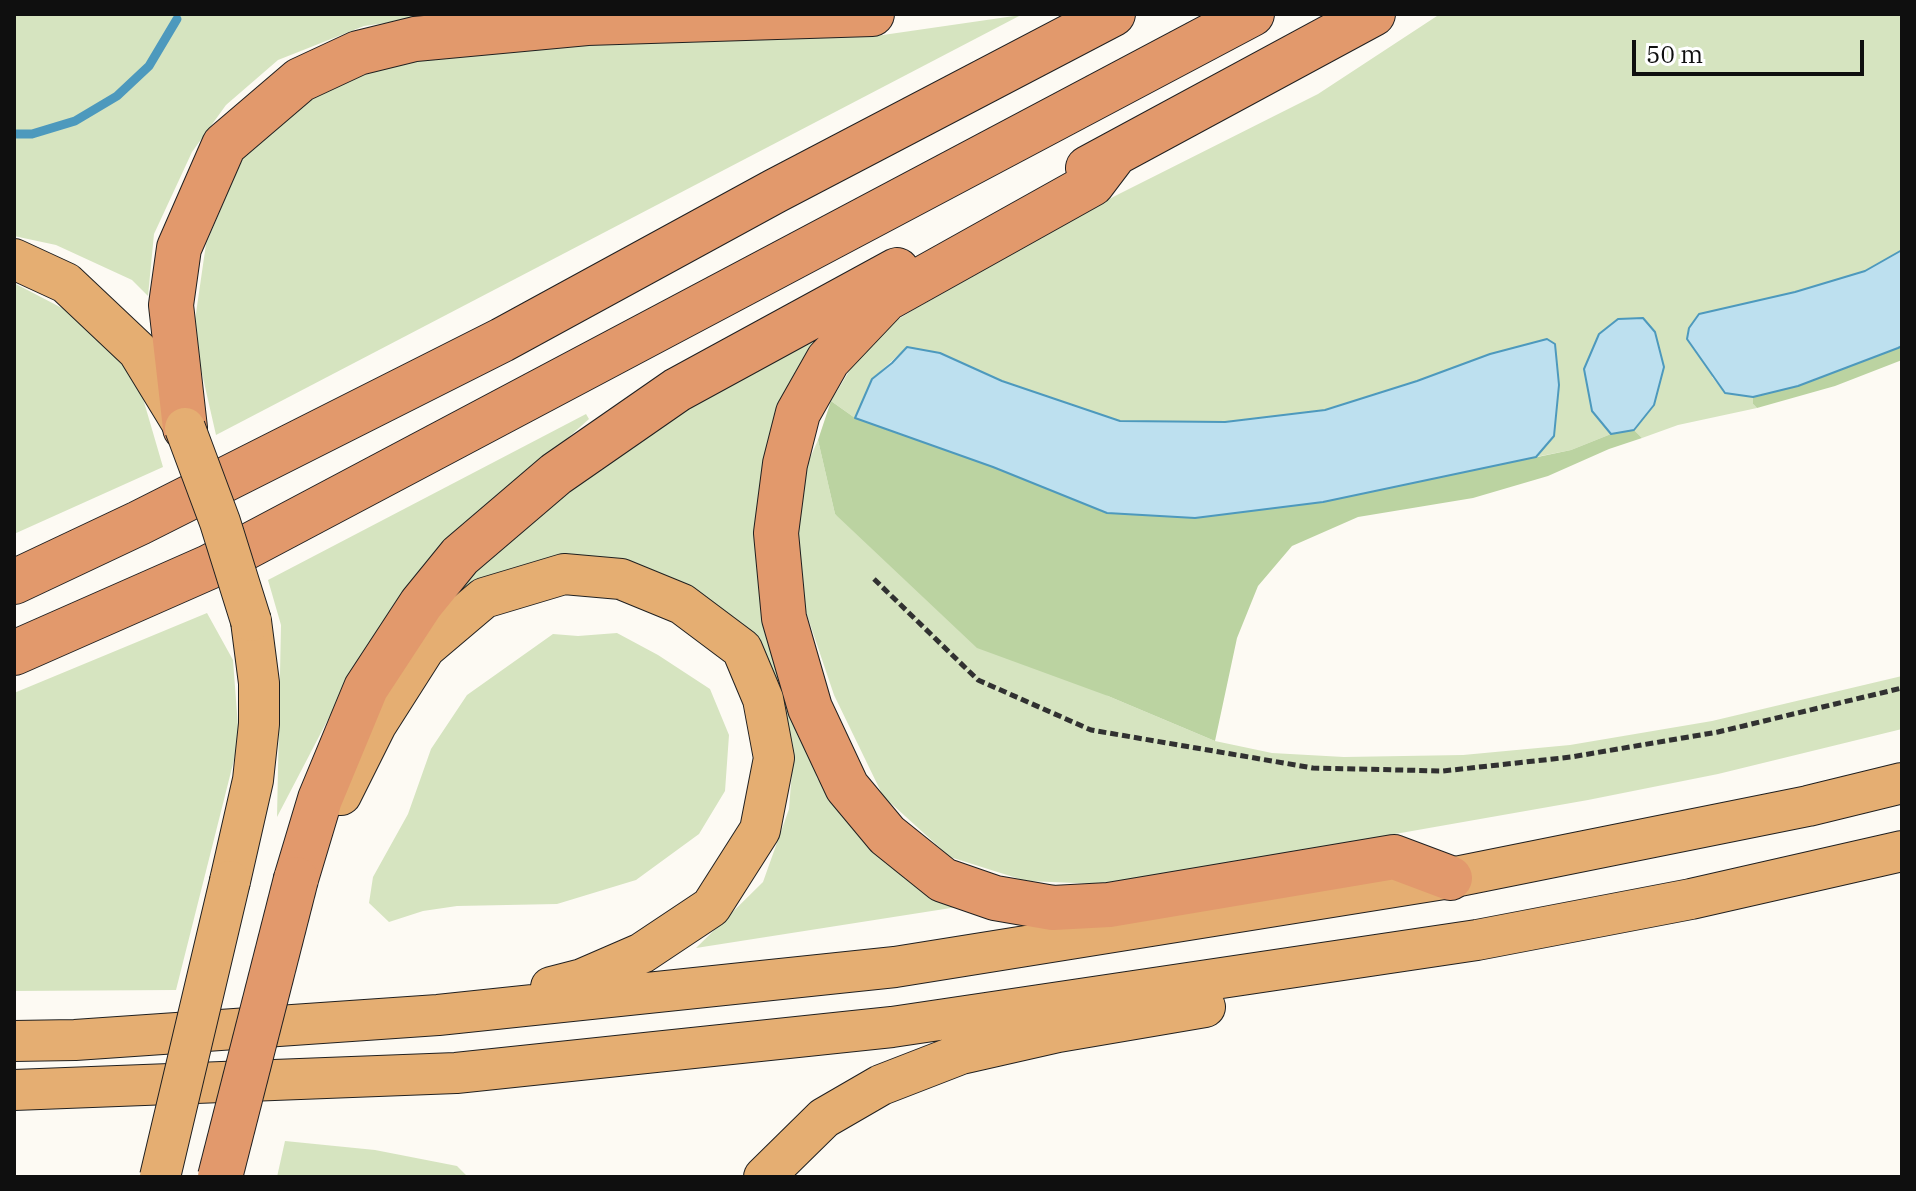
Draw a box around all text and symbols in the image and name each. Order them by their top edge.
scale bar [1636,24,1868,74]
text: 50 m [1646,38,1703,70]

